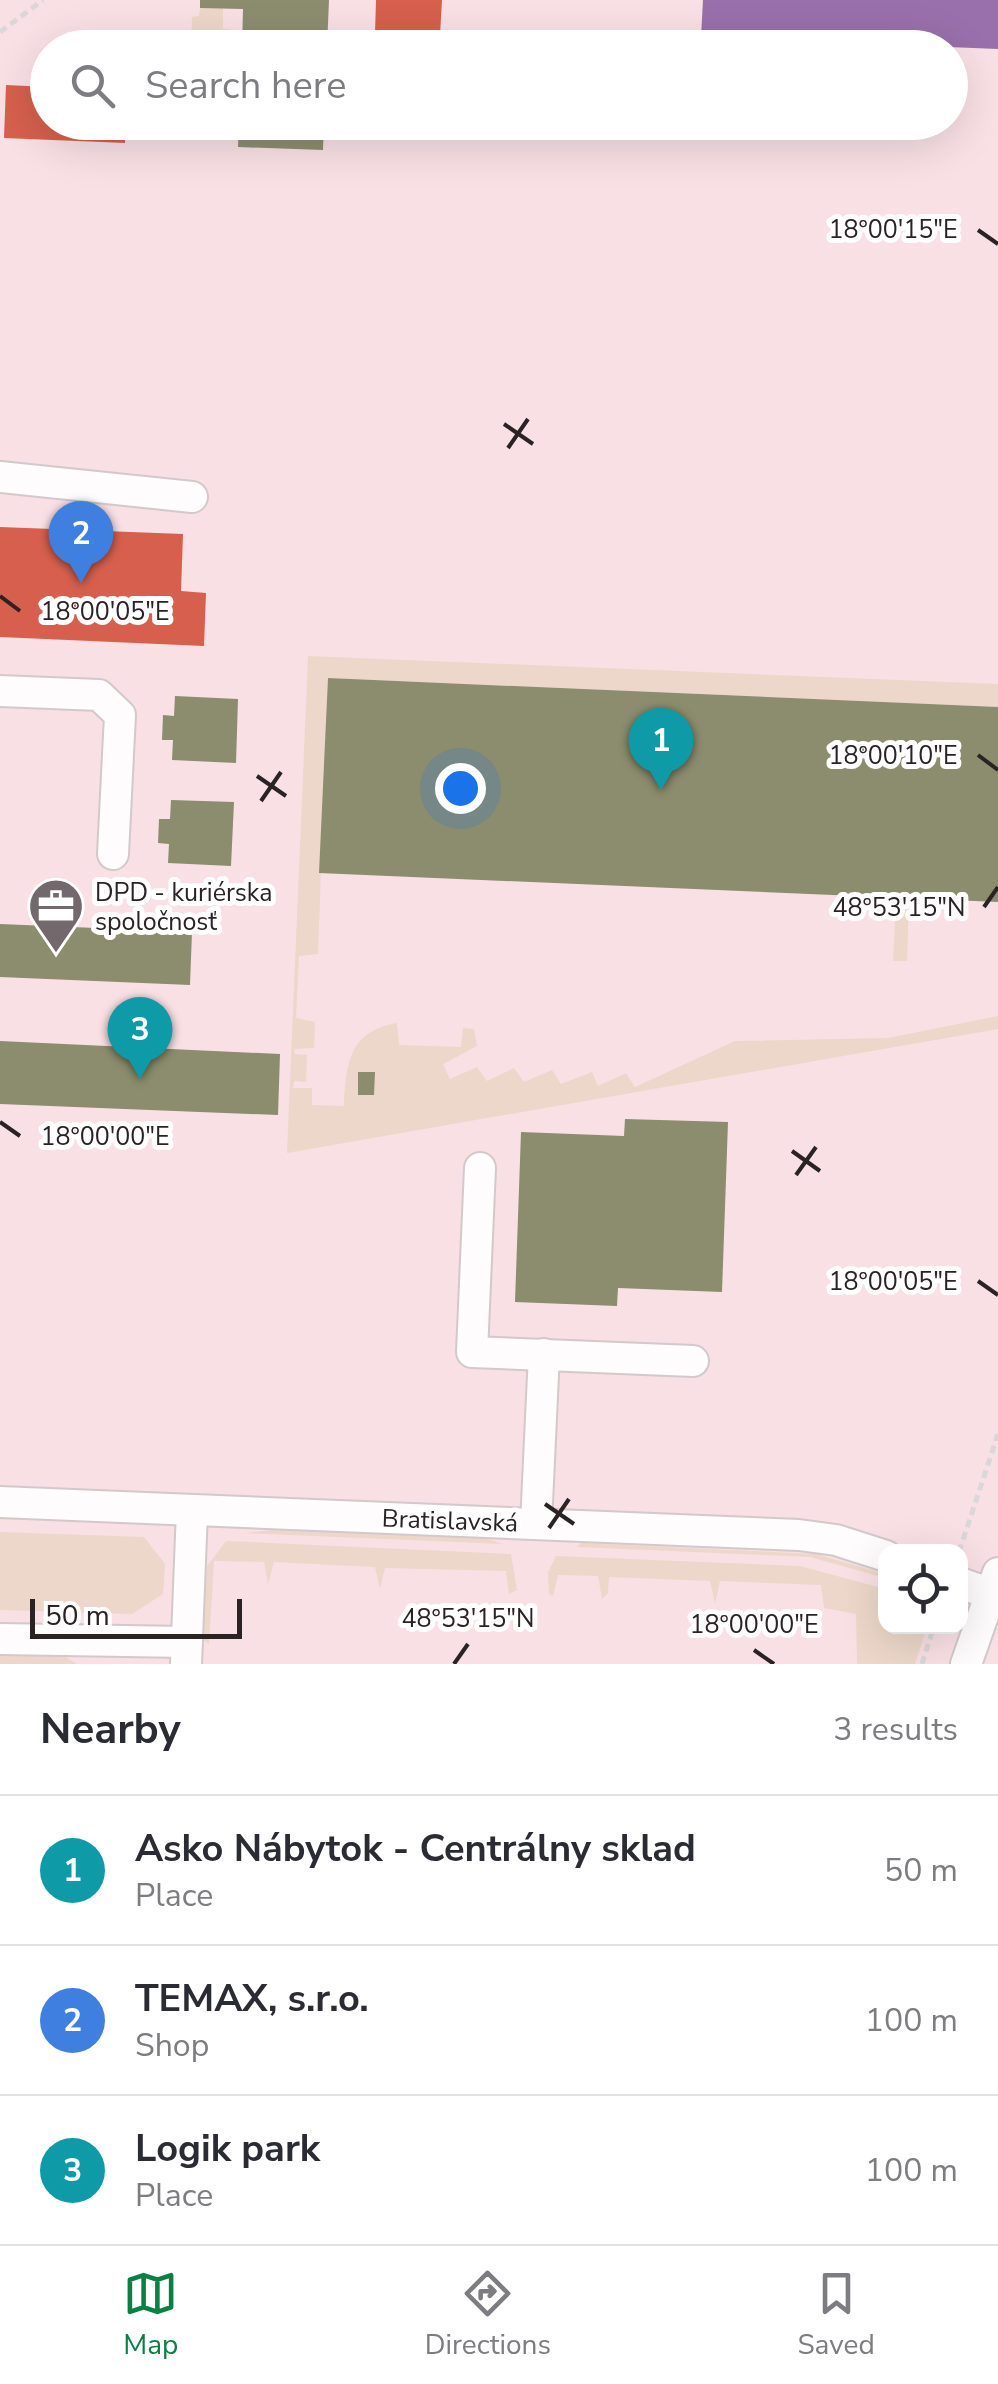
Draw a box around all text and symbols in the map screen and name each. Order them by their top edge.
search box [30,30,968,140]
icon: search [65,58,120,113]
text: Search here [145,60,346,111]
text: 18°00'15"E [828,213,958,247]
pin: 2 [48,500,114,583]
text: 18°00'05"E [40,595,170,629]
pin: 1 [628,708,694,790]
text: 18°00'10"E [828,739,958,773]
your location [435,763,486,814]
office icon: DPD - kuriérska spoločnosť [26,876,86,955]
place label: DPD - kuriérska spoločnosť [95,876,272,939]
text: 48°53'15"N [832,891,966,925]
pin: 3 [108,996,172,1079]
text: 18°00'00"E [40,1120,170,1154]
text: 18°00'05"E [828,1265,958,1299]
street label: Bratislavská [381,1502,519,1540]
map controls [878,1544,968,1634]
button: locate [878,1544,968,1634]
scale bar [30,1594,242,1638]
text: 50 m [45,1597,110,1635]
text: 48°53'15"N [401,1602,535,1636]
text: 18°00'00"E [689,1608,819,1642]
text: Nearby [40,1701,181,1758]
text: 3 results [833,1708,958,1751]
text: Asko Nábytok - Centrálny sklad [135,1823,696,1874]
text: 1 [63,1849,82,1892]
text: 50 m [884,1849,958,1892]
text: Place [135,1874,213,1917]
text: TEMAX, s.r.o. [135,1973,369,2024]
text: 2 [63,1999,82,2042]
text: 100 m [865,1999,958,2042]
text: Shop [135,2024,209,2067]
text: Logik park [135,2123,320,2174]
text: 3 [63,2149,82,2192]
text: 100 m [865,2149,958,2192]
text: Place [135,2174,213,2217]
tab: Map [123,2266,178,2364]
tab: Directions [425,2266,551,2364]
tab: Saved [797,2266,875,2364]

